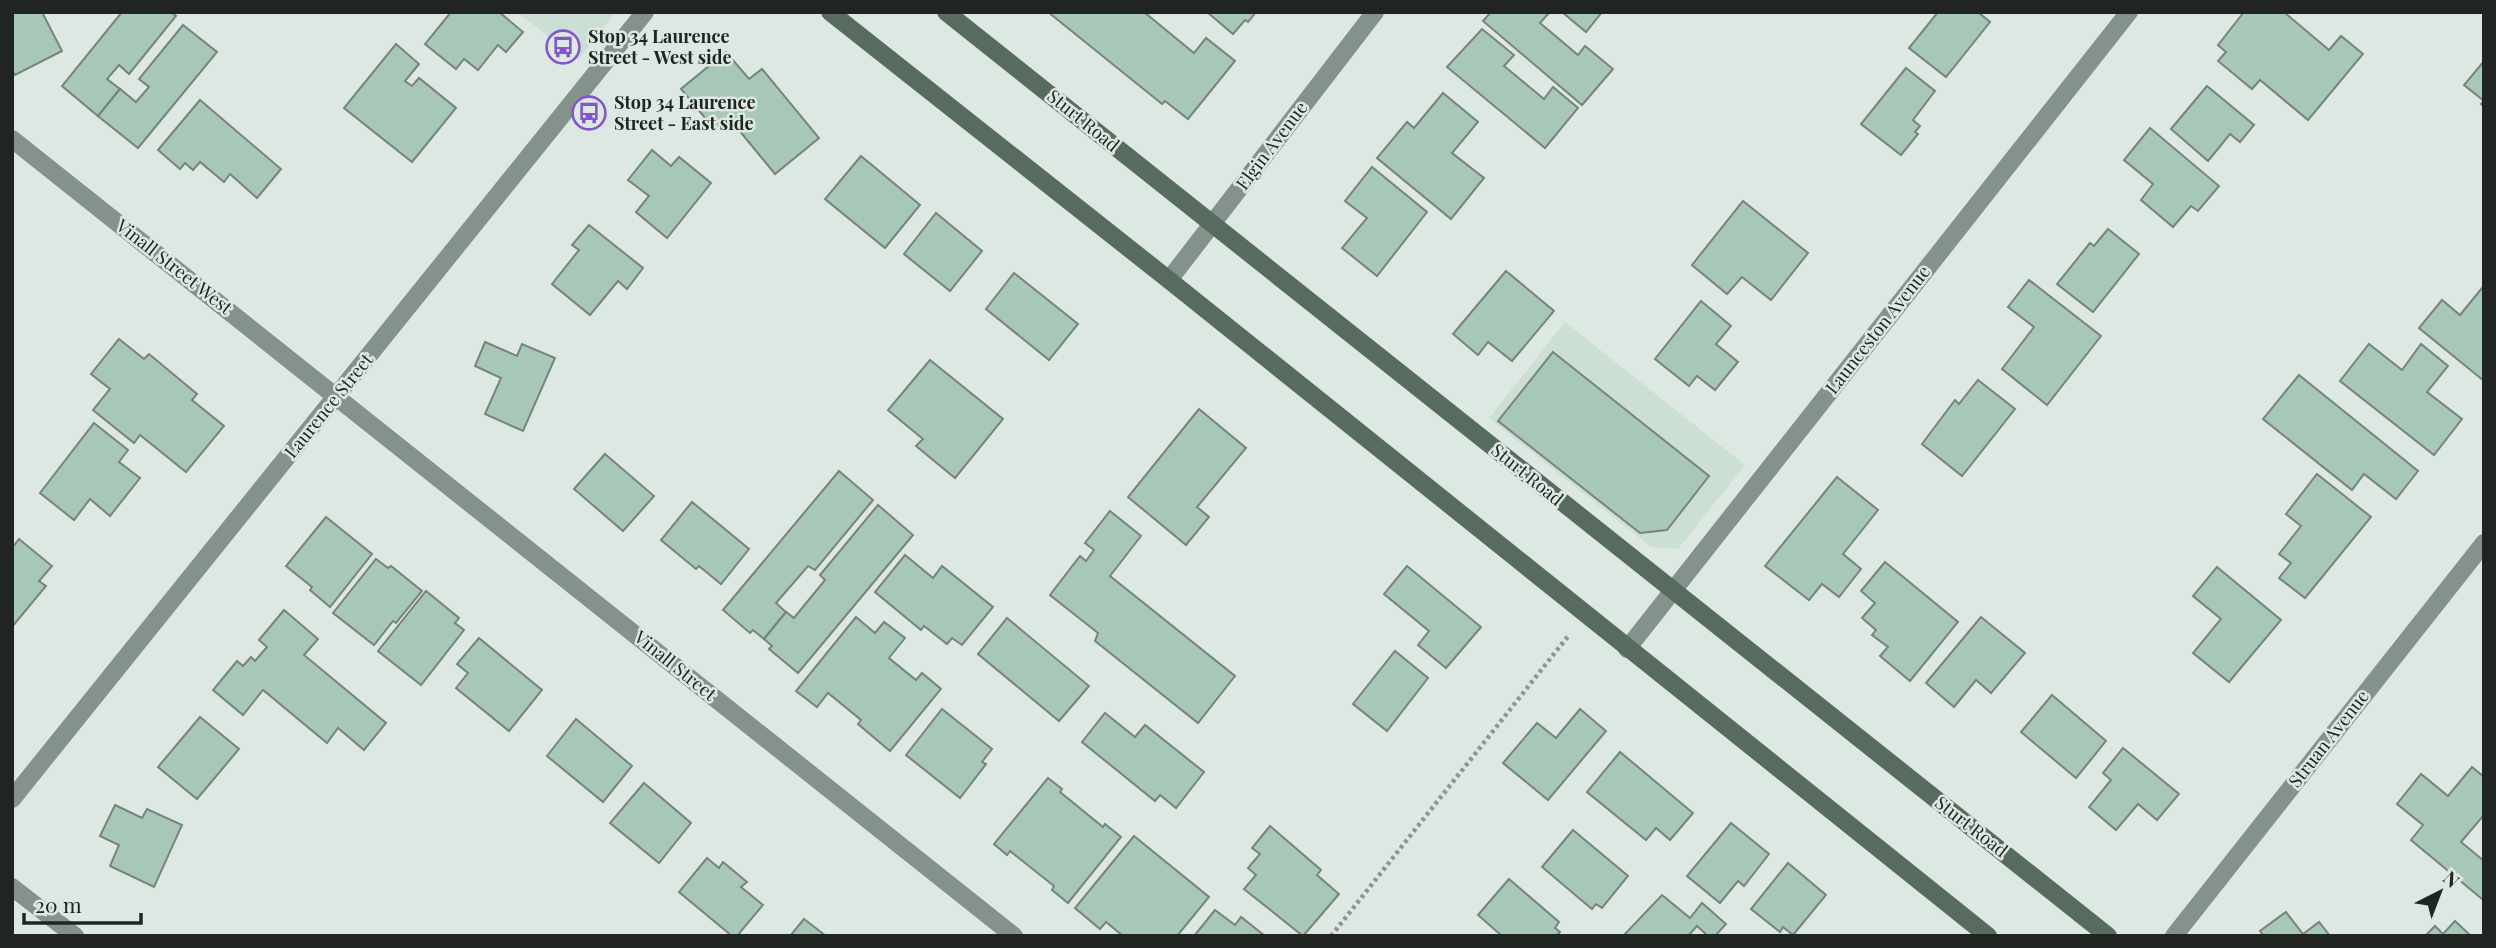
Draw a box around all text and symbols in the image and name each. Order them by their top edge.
place label: Stop 34 Laurence Street - West side [588,24,732,69]
bus stop icon: Stop 34 Laurence Street - West side [544,28,582,66]
street label: Sturt Road [1043,84,1125,157]
place label: Stop 34 Laurence Street - East side [614,90,756,135]
bus stop icon: Stop 34 Laurence Street - East side [570,94,608,132]
street label: Elgin Avenue [1230,96,1312,195]
street label: Vinall Street West [111,213,238,319]
street label: Launceston Avenue [1819,260,1935,399]
street label: Laurence Street [279,348,378,463]
street label: Sturt Road [1487,438,1569,511]
street label: Vinall Street [629,624,722,706]
street label: Struan Avenue [2283,685,2374,792]
street label: Sturt Road [1930,790,2013,862]
north arrow [2405,857,2475,927]
text: N [2438,864,2466,893]
scale bar [24,881,142,925]
text: 20 m [35,890,82,918]

